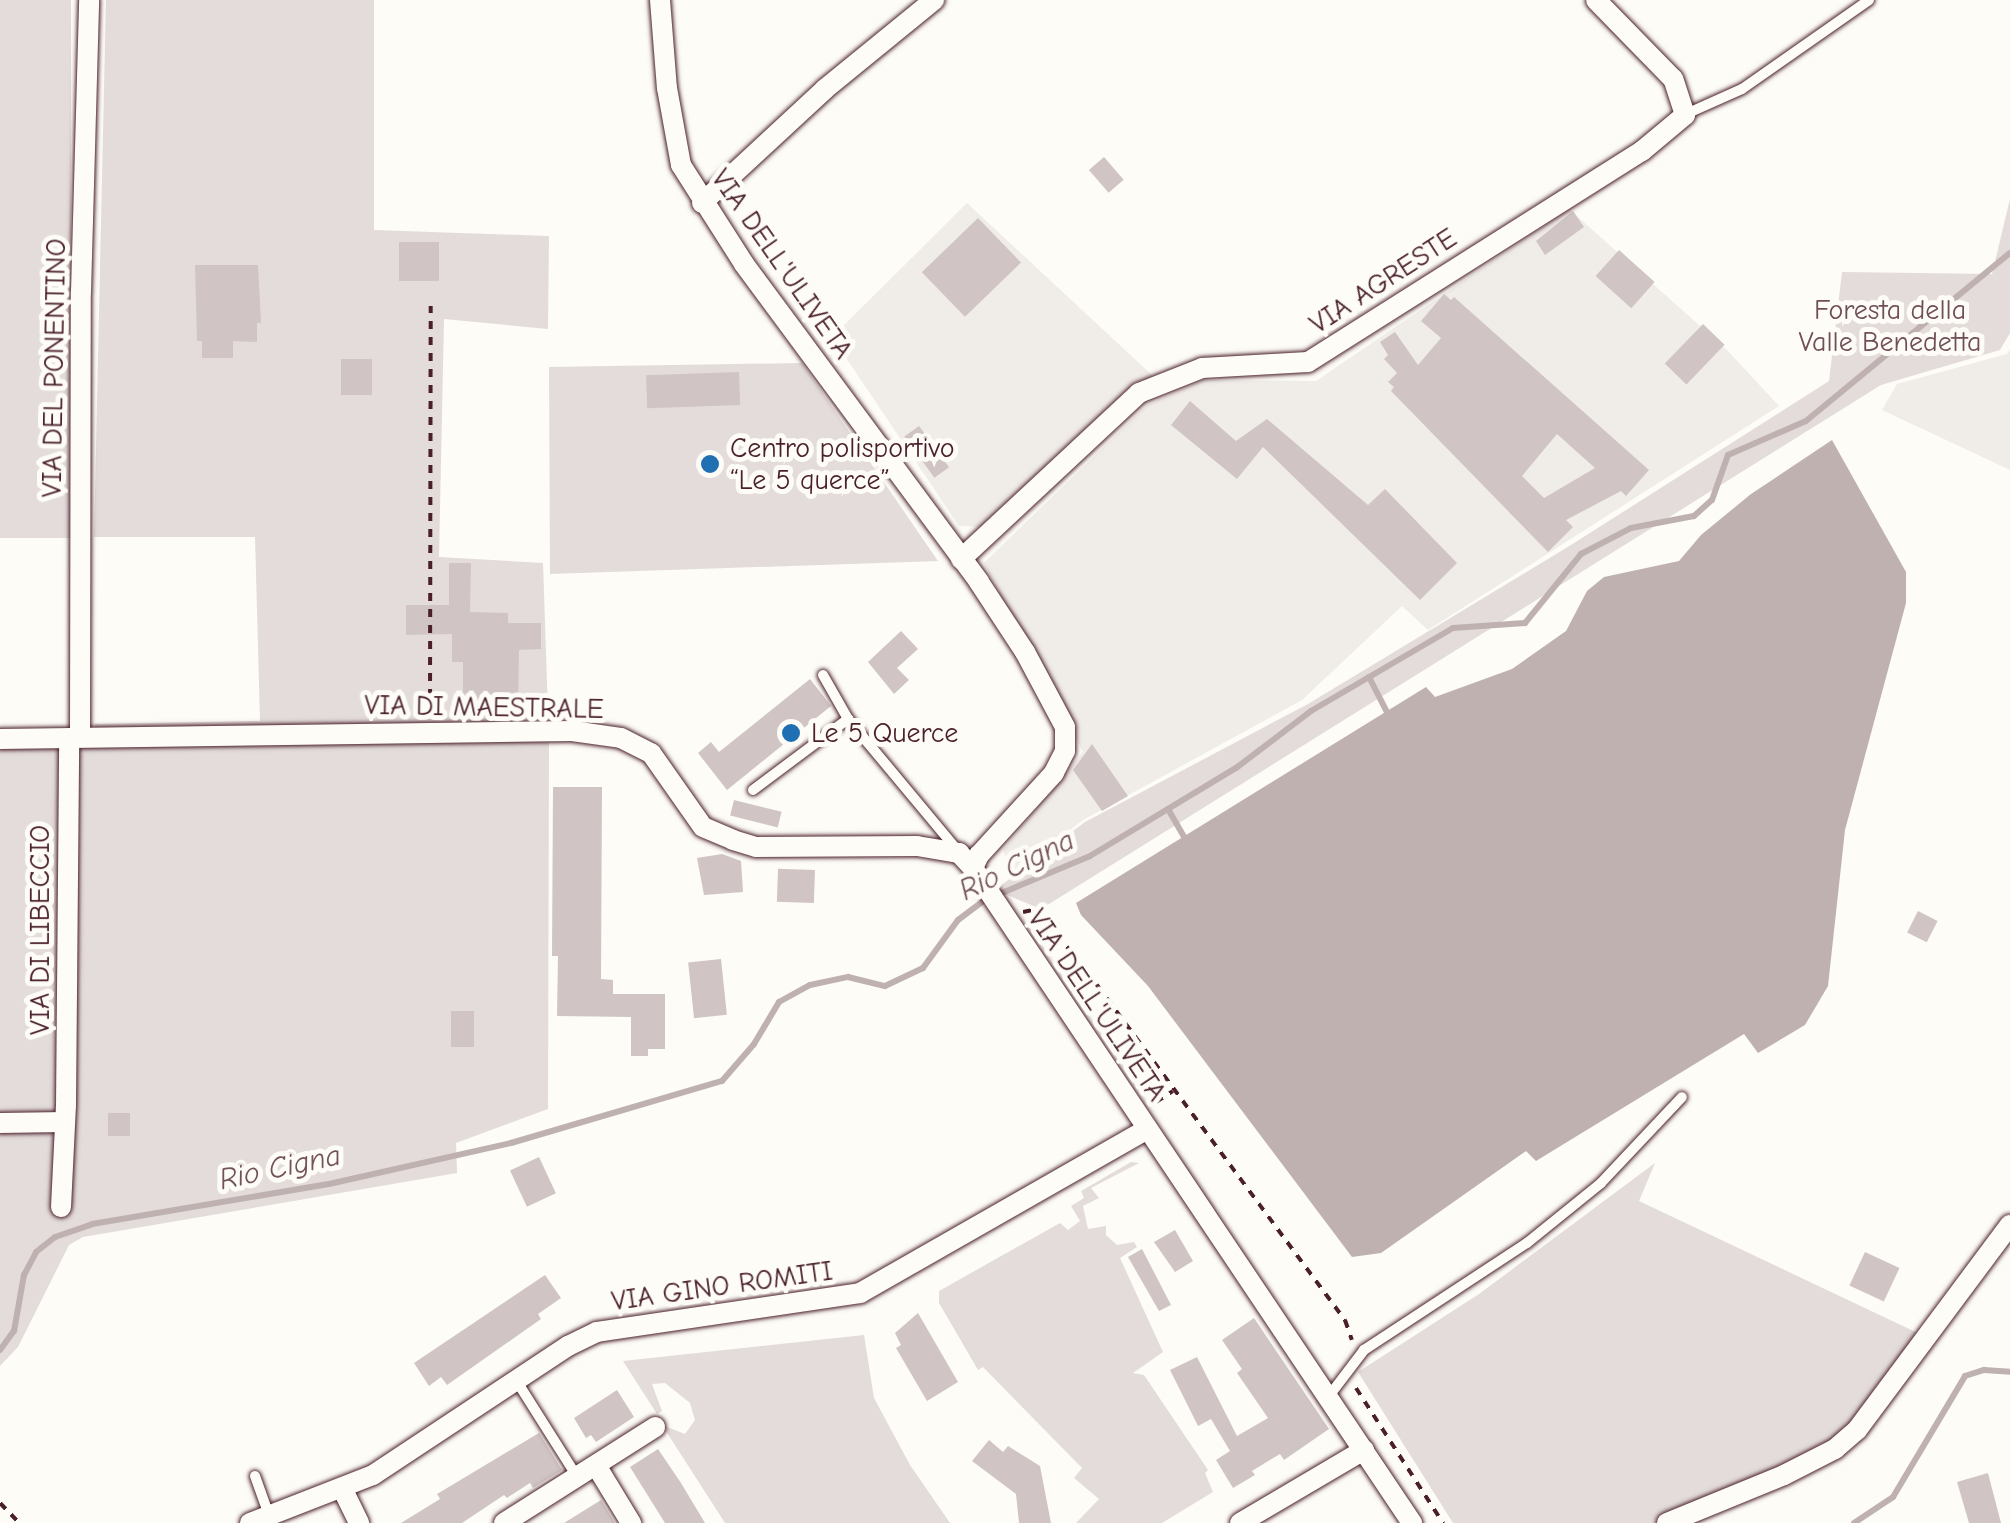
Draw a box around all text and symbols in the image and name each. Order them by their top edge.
street label: VIA DELL'ULIVETA [704,163,860,365]
street label: VIA AGRESTE [1303,221,1463,341]
street label: VIA DEL PONENTINO [35,238,73,498]
park label: Foresta della Valle Benedetta [1799,293,1981,359]
place label: Centro polisportivo “Le 5 querce” [730,431,954,497]
marker: Centro polisportivo “Le 5 querce” [699,453,721,475]
street label: VIA DI MAESTRALE [364,688,604,726]
place label: Le 5 Querce [811,716,958,750]
marker: Le 5 Querce [780,722,802,744]
water label: Rio Cigna [954,823,1080,909]
street label: VIA DI LIBECCIO [23,825,57,1035]
street label: VIA DELL'ULIVETA [1020,903,1174,1107]
water label: Rio Cigna [216,1138,344,1198]
street label: VIA GINO ROMITI [609,1254,835,1318]

